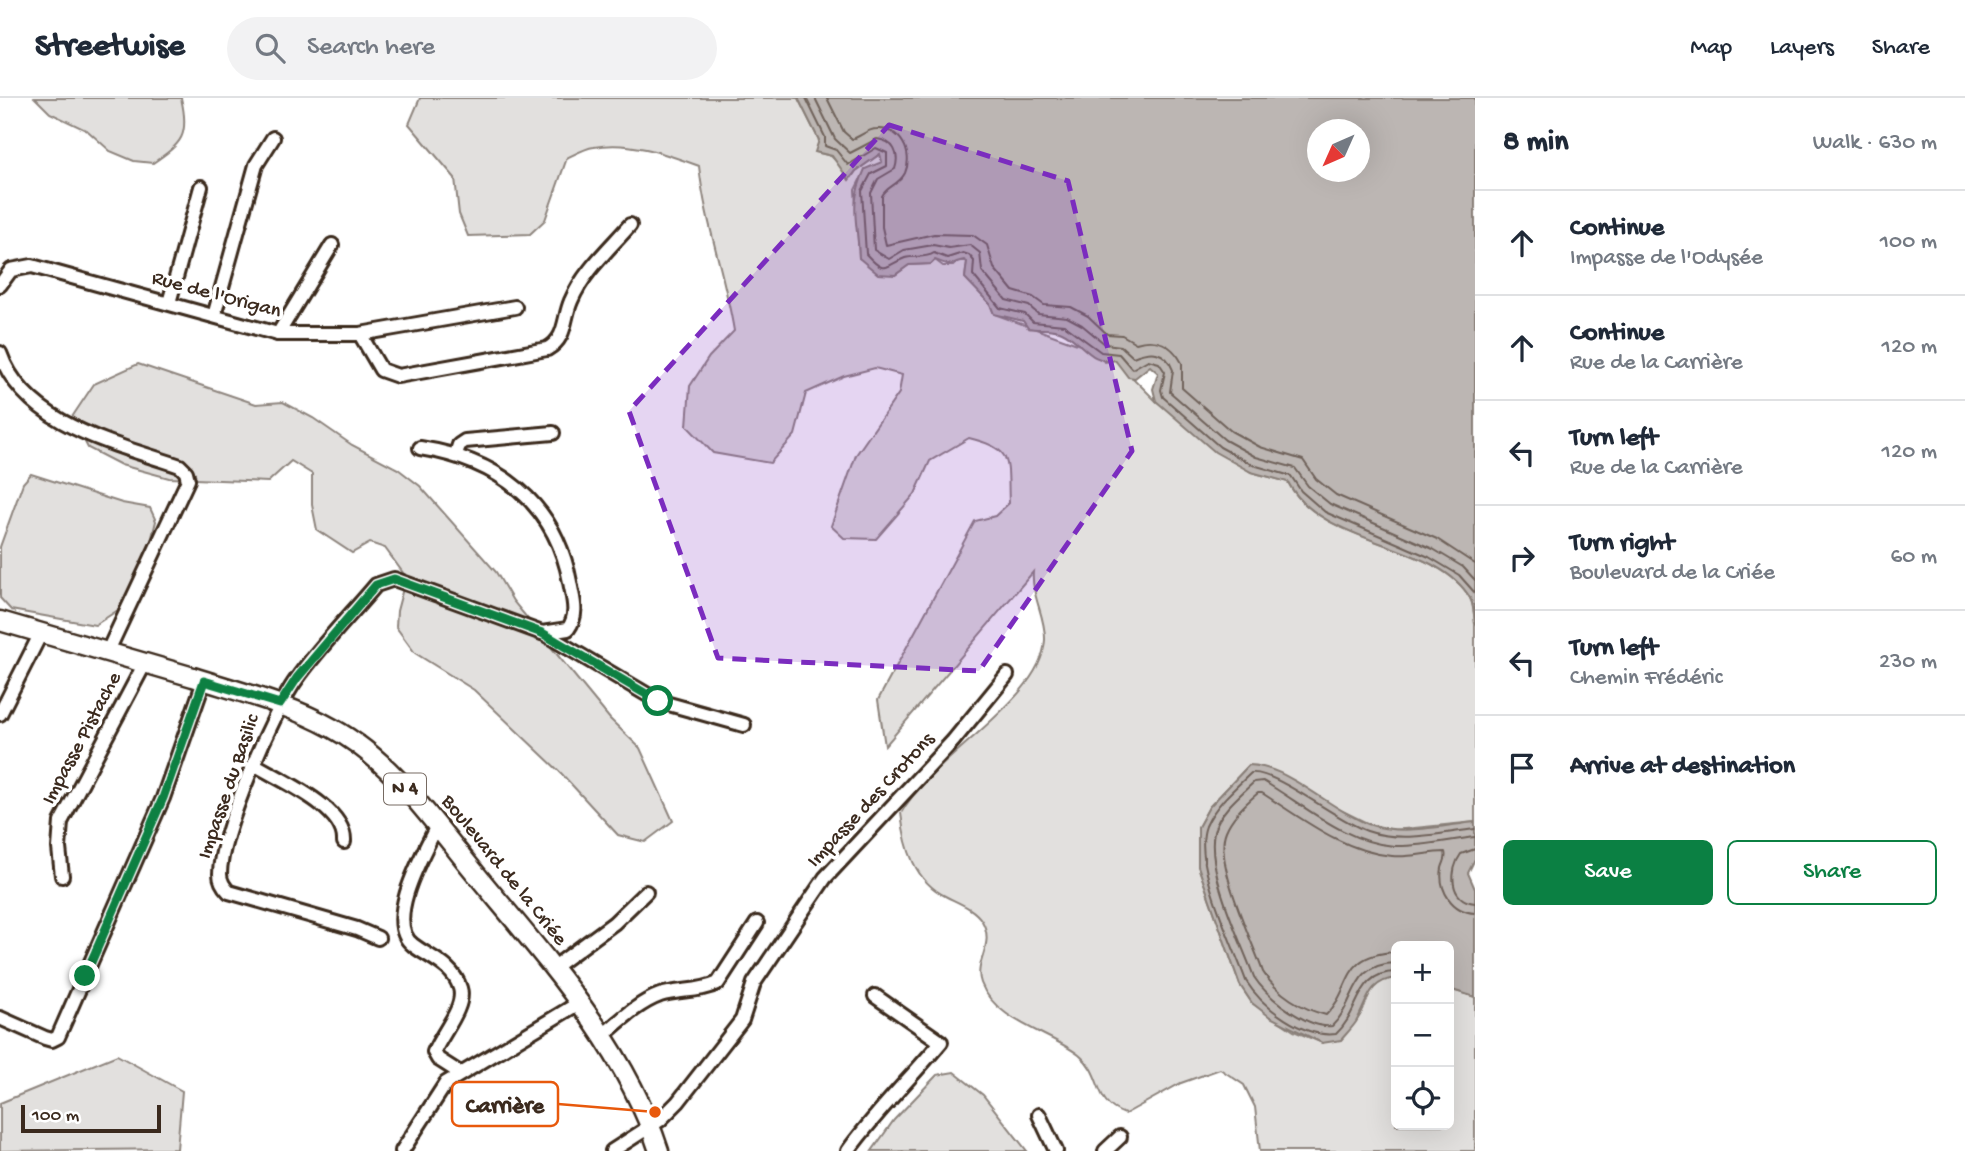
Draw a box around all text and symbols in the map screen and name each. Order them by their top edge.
search box [227,17,717,80]
text: Streetwise [35,29,185,67]
icon: search [251,29,289,67]
text: Search here [307,33,435,64]
text: Map [1690,34,1732,63]
text: Layers [1770,34,1834,63]
text: Share [1872,34,1930,63]
north arrow [1307,119,1370,182]
text: 8 min [1503,126,1569,161]
text: Walk · 630 m [1813,130,1937,157]
text: Continue [1570,214,1664,245]
icon: ahead [1503,224,1541,262]
text: 100 m [1880,229,1937,256]
text: Impasse de l'Odysée [1570,245,1763,272]
street label: Rue de l'Origan [149,267,283,325]
text: Continue [1570,319,1664,350]
icon: ahead [1503,329,1541,367]
text: 120 m [1882,334,1937,361]
text: Rue de la Carrière [1570,350,1743,377]
text: Turn left [1570,424,1658,455]
icon: left [1503,434,1541,472]
text: 120 m [1882,439,1937,466]
text: Rue de la Carrière [1570,455,1743,482]
text: Turn right [1570,529,1674,560]
icon: right [1503,539,1541,577]
text: 60 m [1891,544,1937,571]
text: Boulevard de la Criée [1570,560,1775,587]
text: Turn left [1570,634,1658,665]
icon: left [1503,644,1541,682]
text: 230 m [1879,649,1937,676]
text: Chemin Frédéric [1570,665,1722,692]
street label: Impasse Pistache [38,667,129,810]
route start [642,685,673,716]
street label: Impasse du Basilic [194,711,267,863]
street label: Impasse des Crotons [803,727,942,874]
icon: arrive [1503,749,1541,787]
text: Arrive at destination [1570,752,1795,783]
road number: N 4 [384,774,426,804]
street label: Boulevard de la Criée [434,790,572,952]
button: Save [1503,840,1713,905]
button: Share [1727,840,1937,905]
map controls [1391,941,1454,1130]
button: + [1391,941,1454,1004]
route end [69,960,100,991]
button: − [1391,1004,1454,1067]
button: locate [1391,1067,1454,1130]
callout: Carrière [452,1082,558,1126]
text: Carrière [466,1094,545,1121]
scale bar [21,1102,161,1134]
text: 100 m [32,1105,79,1128]

